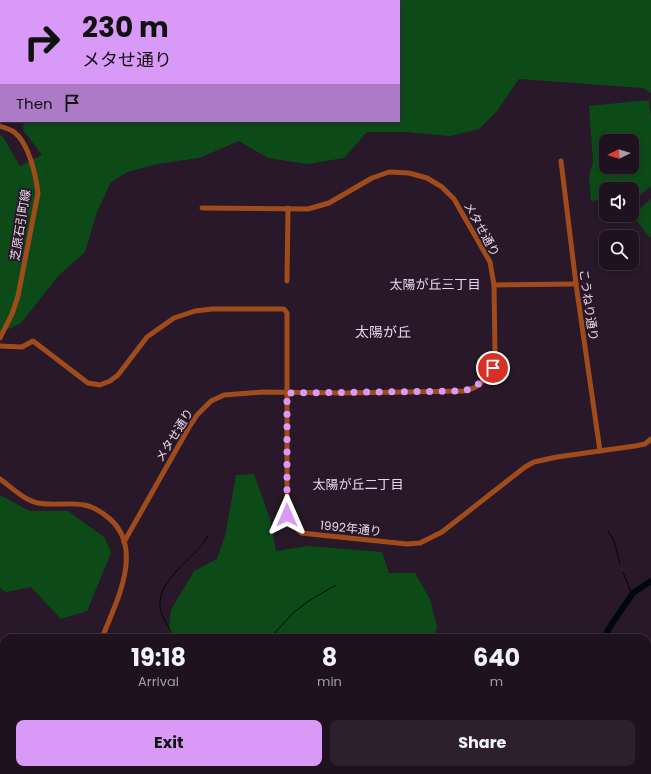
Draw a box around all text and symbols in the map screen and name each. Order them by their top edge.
text: 230 m [82,8,169,47]
icon: right [16,16,68,68]
text: メタせ通り [82,47,172,72]
icon: arrive [61,92,83,114]
text: Then [16,93,53,114]
north arrow [599,134,639,174]
map controls [599,134,639,270]
button: sound [599,182,639,222]
street label: 芝原石引町線 [6,188,34,262]
street label: メタせ通り [460,199,504,259]
button: search [599,230,639,270]
street label: こうねり通り [576,268,602,342]
district label: 太陽が丘三丁目 [389,275,481,294]
district label: 太陽が丘 [355,322,411,342]
pin [476,351,510,385]
icon: arrive [482,357,504,379]
street label: メタせ通り [151,405,197,465]
district label: 太陽が丘二丁目 [312,475,404,494]
position arrow [266,494,308,536]
street label: 1992年通り [319,516,383,540]
text: 19:18 [131,641,186,674]
text: 8 [322,641,337,674]
text: 640 [473,641,520,674]
text: Arrival [138,672,179,691]
text: min [317,672,342,691]
text: m [490,672,503,691]
button: Exit [16,720,322,766]
button: Share [330,720,635,766]

